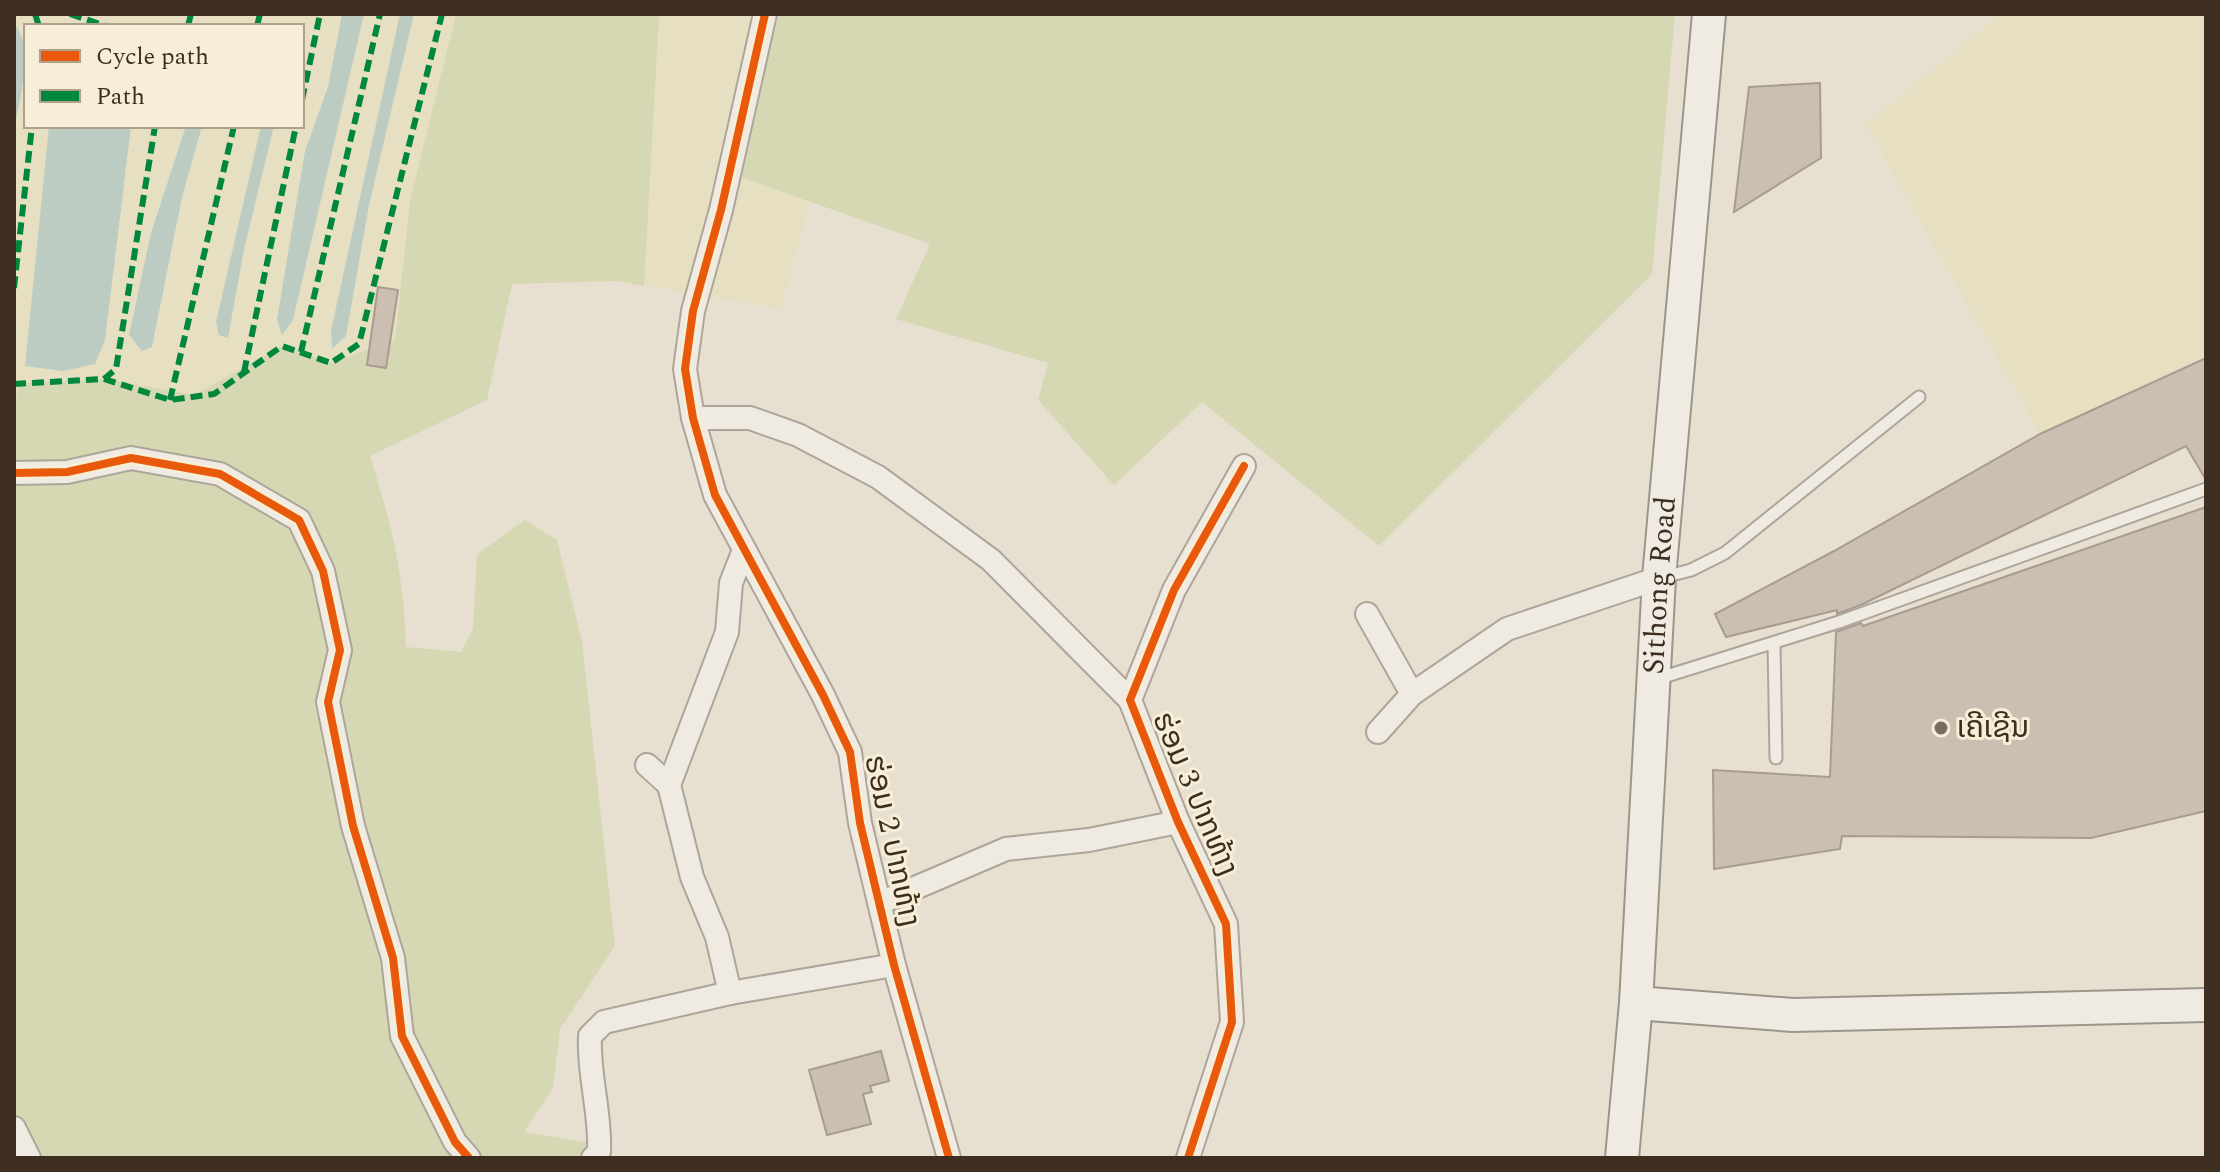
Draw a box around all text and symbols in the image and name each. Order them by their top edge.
legend [24,24,304,128]
text: Cycle path [96,39,209,75]
text: Path [96,79,145,115]
street label: Sithong Road [1631,494,1689,676]
street label: ຮ່ອມ 3 ປາກທ້າງ [1140,705,1250,883]
place label: ເຄີເຊີນ [1957,705,2029,751]
marker: ເຄີເຊີນ [1932,719,1950,737]
street label: ຮ່ອມ 2 ປາກທ້າງ [851,751,933,931]

